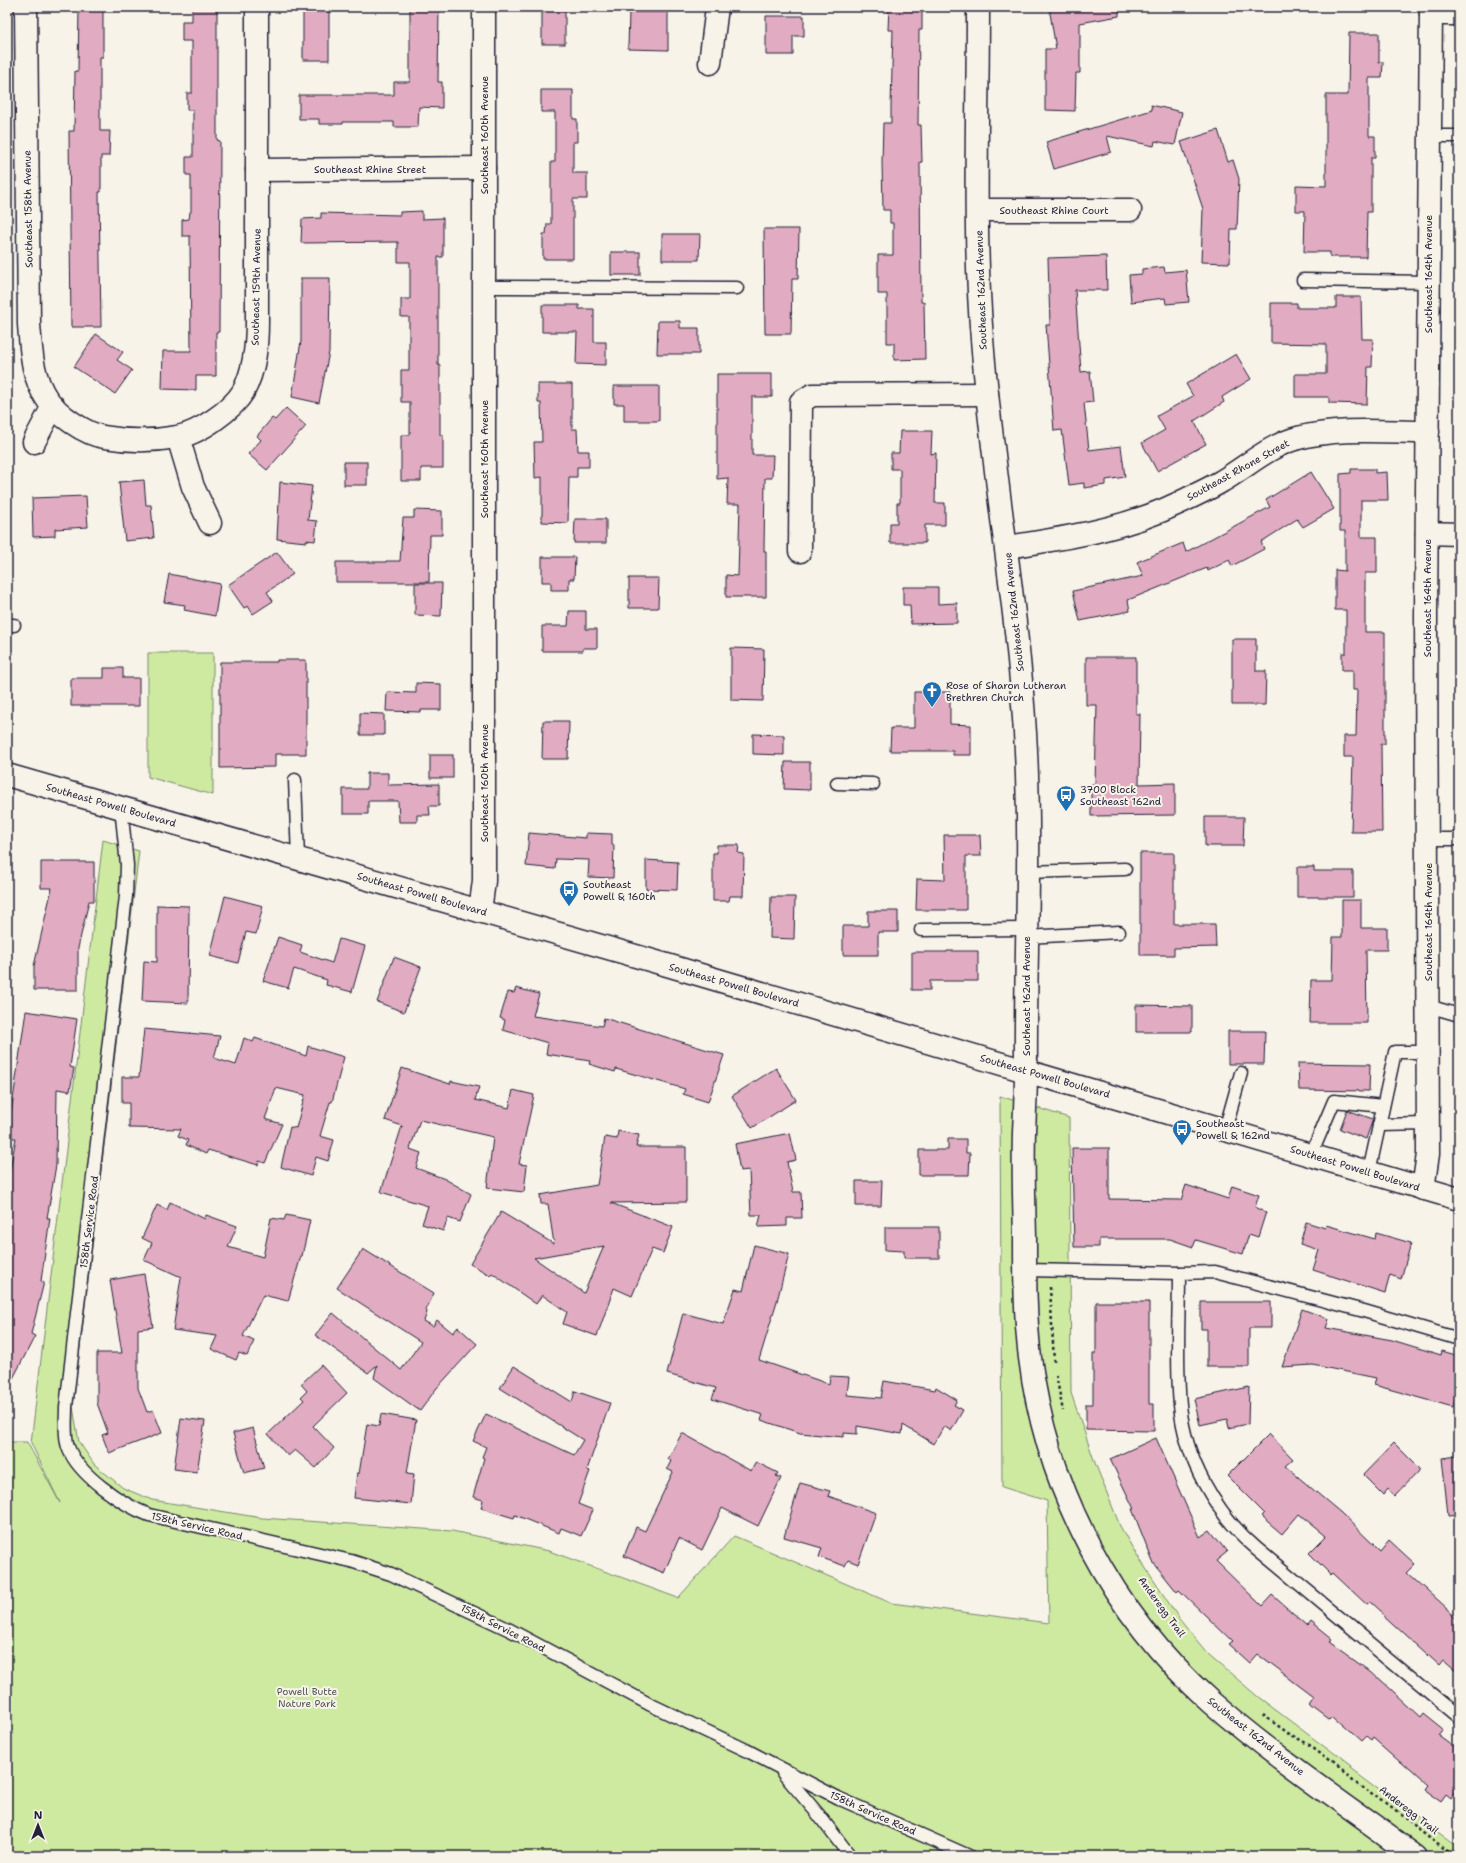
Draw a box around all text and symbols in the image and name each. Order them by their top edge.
street label: Southeast 160th Avenue [478,75,491,194]
street label: Southeast 158th Avenue [20,150,36,268]
street label: Southeast Rhine Street [314,163,426,176]
street label: Southeast Rhine Court [999,204,1109,217]
street label: Southeast 164th Avenue [1422,214,1435,333]
street label: Southeast 159th Avenue [248,228,264,346]
street label: Southeast 162nd Avenue [972,230,990,350]
street label: Southeast 160th Avenue [478,399,491,518]
street label: Southeast Rhone Street [1184,436,1292,504]
street label: Southeast 164th Avenue [1421,538,1434,657]
street label: Southeast 162nd Avenue [1001,551,1027,672]
place label: Rose of Sharon Lutheran Brethren Church [946,679,1066,704]
church icon: Rose of Sharon Lutheran Brethren Church [921,680,943,708]
street label: Southeast 160th Avenue [478,723,491,842]
street label: Southeast Powell Boulevard [44,780,178,830]
place label: 3700 Block Southeast 162nd [1080,783,1162,808]
bus stop icon: 3700 Block Southeast 162nd [1055,784,1077,812]
street label: Southeast 164th Avenue [1422,862,1435,981]
street label: Southeast Powell Boulevard [355,869,489,919]
place label: Southeast Powell & 160th [583,878,656,903]
bus stop icon: Southeast Powell & 160th [558,879,580,907]
street label: Southeast 162nd Avenue [1020,936,1033,1056]
street label: Southeast Powell Boulevard [667,960,801,1010]
street label: Southeast Powell Boulevard [978,1051,1112,1101]
place label: Southeast Powell & 162nd [1196,1117,1271,1142]
bus stop icon: Southeast Powell & 162nd [1171,1118,1193,1146]
street label: Southeast Powell Boulevard [1289,1142,1422,1194]
street label: 158th Service Road [77,1174,101,1269]
street label: 158th Service Road [150,1509,245,1543]
street label: Anderegg Trail [1136,1574,1188,1640]
street label: 158th Service Road [459,1601,548,1655]
park label: Powell Butte Nature Park [277,1685,338,1710]
street label: Southeast 162nd Avenue [1205,1694,1307,1778]
street label: Anderegg Trail [1377,1783,1441,1837]
street label: 158th Service Road [828,1788,919,1838]
north arrow [18,1805,58,1845]
text: N [34,1808,43,1823]

